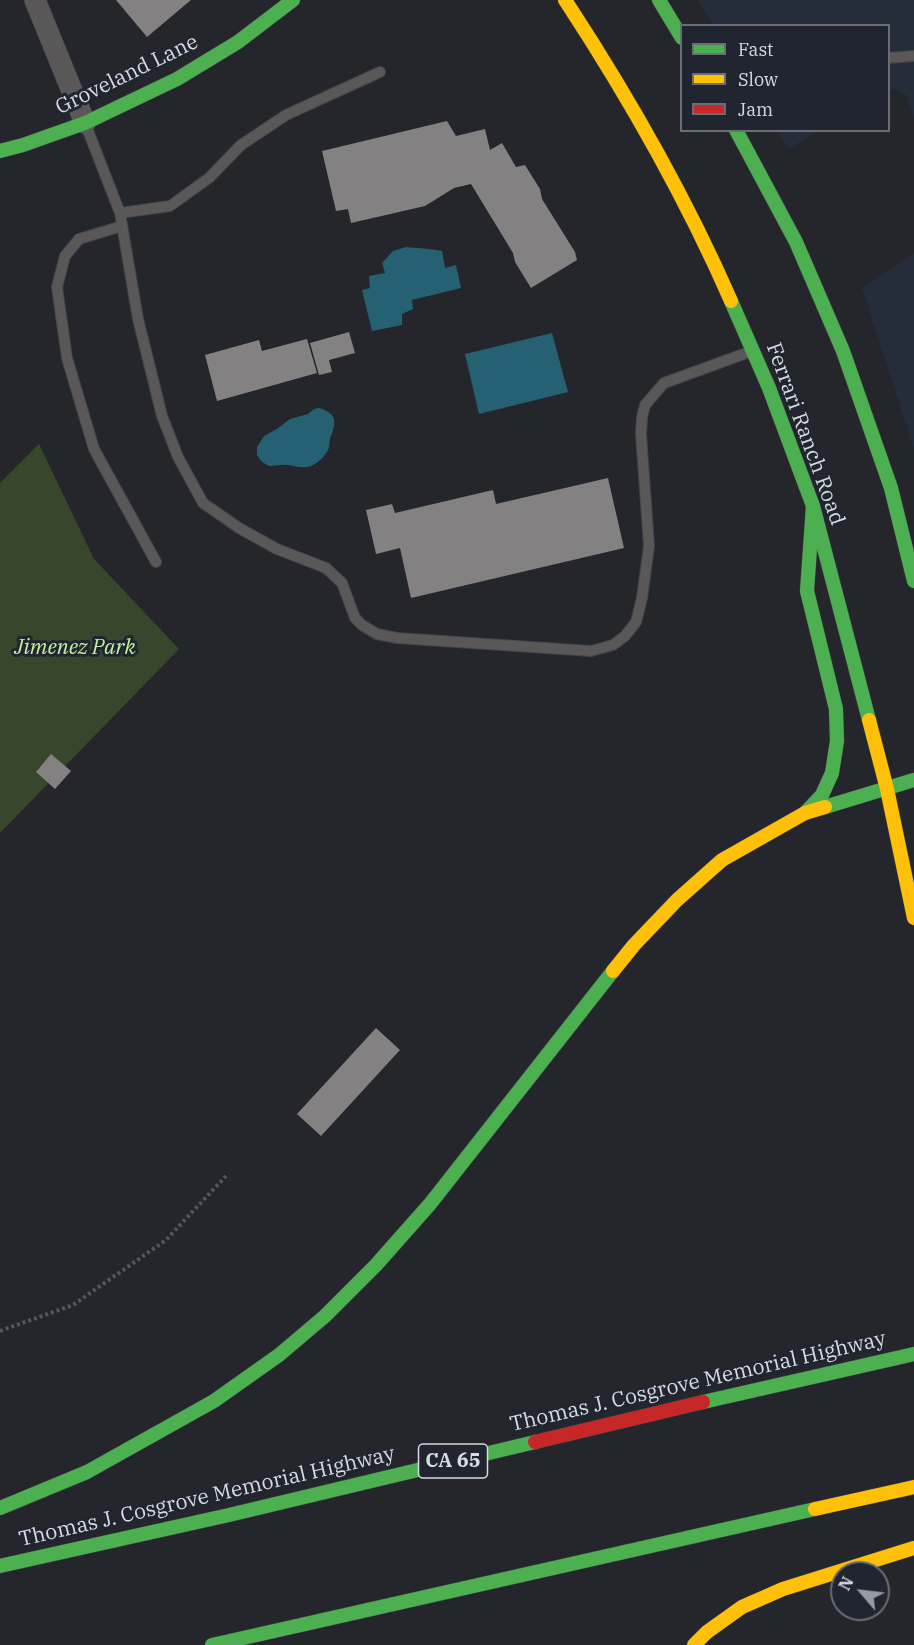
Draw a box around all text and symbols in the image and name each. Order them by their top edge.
legend [680,24,890,132]
street label: Groveland Lane [51,30,203,120]
text: Fast [738,38,773,61]
text: Slow [738,68,778,91]
text: Jam [738,98,773,121]
street label: Ferrari Ranch Road [760,339,850,529]
park label: Jimenez Park [14,635,136,661]
street label: Thomas J. Cosgrove Memorial Highway [508,1326,888,1438]
street label: Thomas J. Cosgrove Memorial Highway [17,1441,397,1553]
road number: CA 65 [418,1444,488,1478]
north arrow [830,1561,890,1621]
text: N [834,1573,858,1594]

